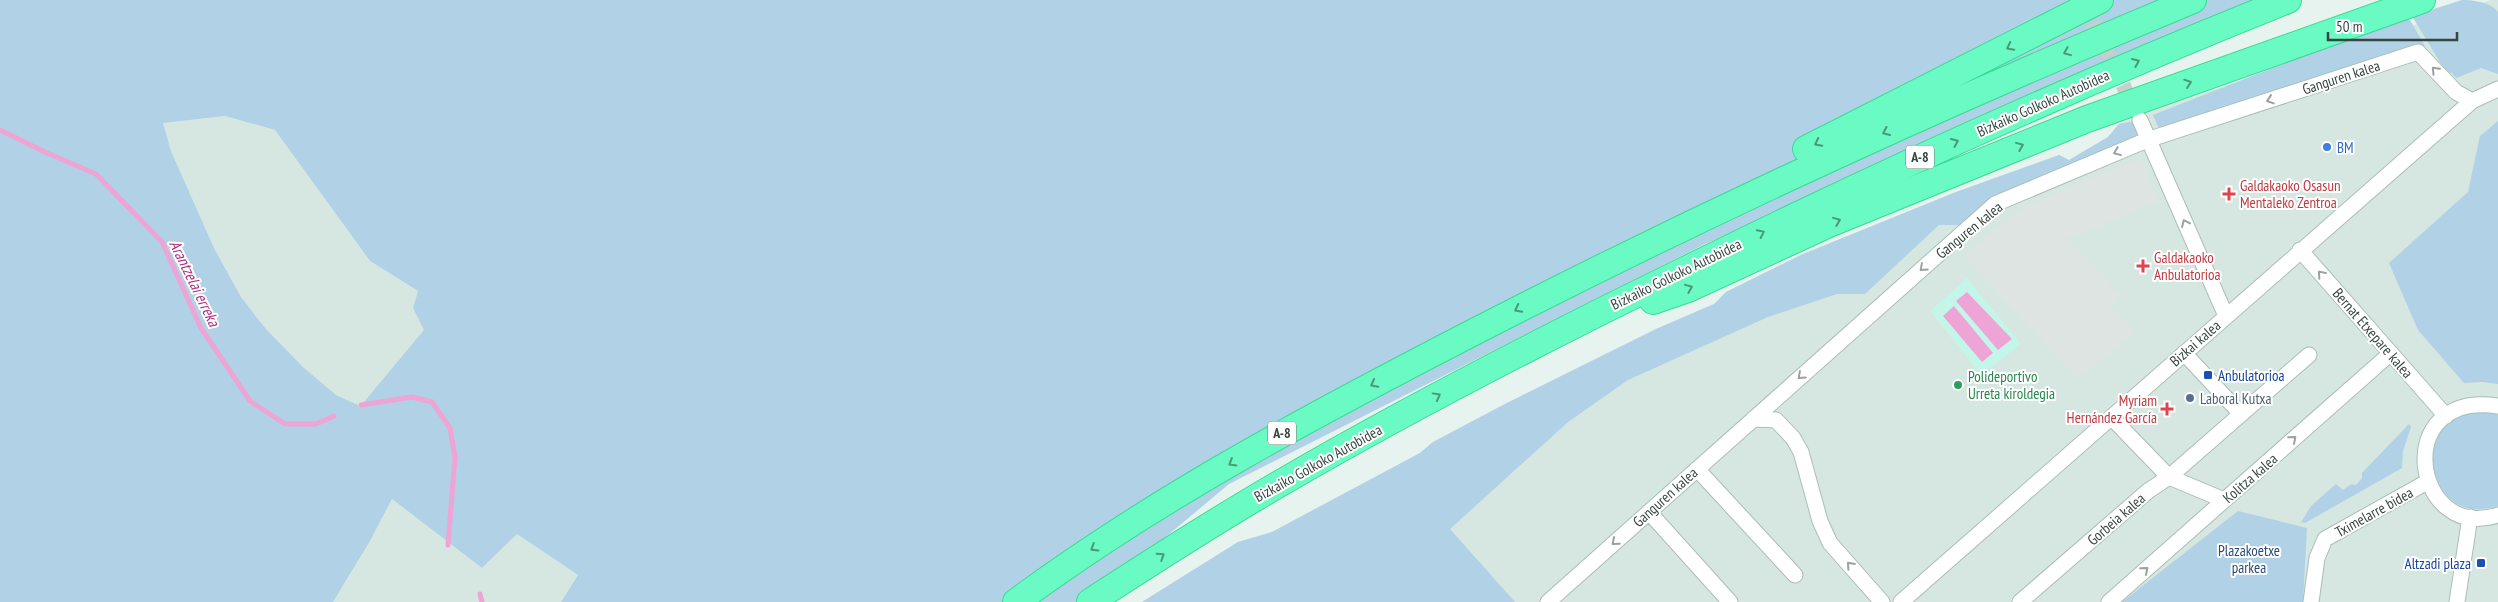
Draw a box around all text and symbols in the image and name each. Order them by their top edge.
scale bar [2328,10,2457,42]
text: 50 m [2336,17,2362,36]
one-way arrow [2006,41,2015,51]
one-way arrow [2063,46,2072,56]
street label: Ganguren kalea [2300,56,2382,98]
one-way arrow [2131,58,2140,69]
street label: Bizkaiko Golkoko Autobidea [1974,65,2112,141]
one-way arrow [2432,67,2441,76]
one-way arrow [2184,79,2192,89]
one-way arrow [2267,94,2275,104]
one-way arrow [1882,125,1891,136]
one-way arrow [1814,137,1823,147]
one-way arrow [1950,137,1959,148]
place label: BM [2337,138,2354,157]
marker: BM [2321,141,2333,153]
one-way arrow [2015,142,2024,153]
road number: A-8 [1906,146,1934,168]
one-way arrow [2113,146,2122,156]
place label: Galdakaoko Osasun Mentaleko Zentroa [2240,176,2340,212]
marker: Galdakaoko Osasun Mentaleko Zentroa [2222,187,2236,201]
street label: Ganguren kalea [1932,197,2006,263]
one-way arrow [1832,216,1841,227]
one-way arrow [2181,219,2191,228]
one-way arrow [1755,229,1764,239]
street label: Bizkaiko Golkoko Autobidea [1608,234,1744,314]
water label: Arantzelai erreka [166,237,225,331]
place label: Galdakaoko Anbulatorioa [2154,248,2221,284]
marker: Galdakaoko Anbulatorioa [2136,259,2150,273]
one-way arrow [1919,262,1928,271]
one-way arrow [2318,271,2327,280]
one-way arrow [1684,284,1693,294]
street label: Bernat Etxepare kalea [2329,284,2417,382]
one-way arrow [1514,303,1523,313]
street label: Bizkai kalea [2166,316,2224,370]
place label: Anbulatorioa [2218,366,2285,385]
place label: Polideportivo Urreta kiroldegia [1968,367,2055,403]
marker: Anbulatorioa [2202,369,2214,381]
one-way arrow [1798,370,1807,379]
one-way arrow [1370,378,1379,388]
marker: Polideportivo Urreta kiroldegia [1952,379,1964,391]
place label: Laboral Kutxa [2200,389,2272,408]
place label: Myriam Hernández García [2067,391,2157,427]
one-way arrow [1432,392,1441,402]
marker: Laboral Kutxa [2184,392,2196,404]
marker: Myriam Hernández García [2161,403,2173,415]
street label: Bizkaiko Golkoko Autobidea [1251,420,1385,506]
road number: A-8 [1268,422,1296,444]
one-way arrow [2288,436,2297,445]
street label: Kolitza kalea [2219,449,2281,507]
one-way arrow [1228,456,1237,466]
street label: Ganguren kalea [1629,463,1701,531]
street label: Tximelarre bidea [2332,483,2416,541]
street label: Gorbeia kalea [2083,489,2149,549]
one-way arrow [1611,537,1620,546]
park label: Plazakoetxe parkea [2218,541,2280,577]
one-way arrow [1090,542,1099,551]
one-way arrow [1155,553,1164,563]
place label: Altzadi plaza [2405,554,2471,573]
marker: Altzadi plaza [2475,557,2487,569]
one-way arrow [1847,562,1856,571]
one-way arrow [2140,567,2149,576]

